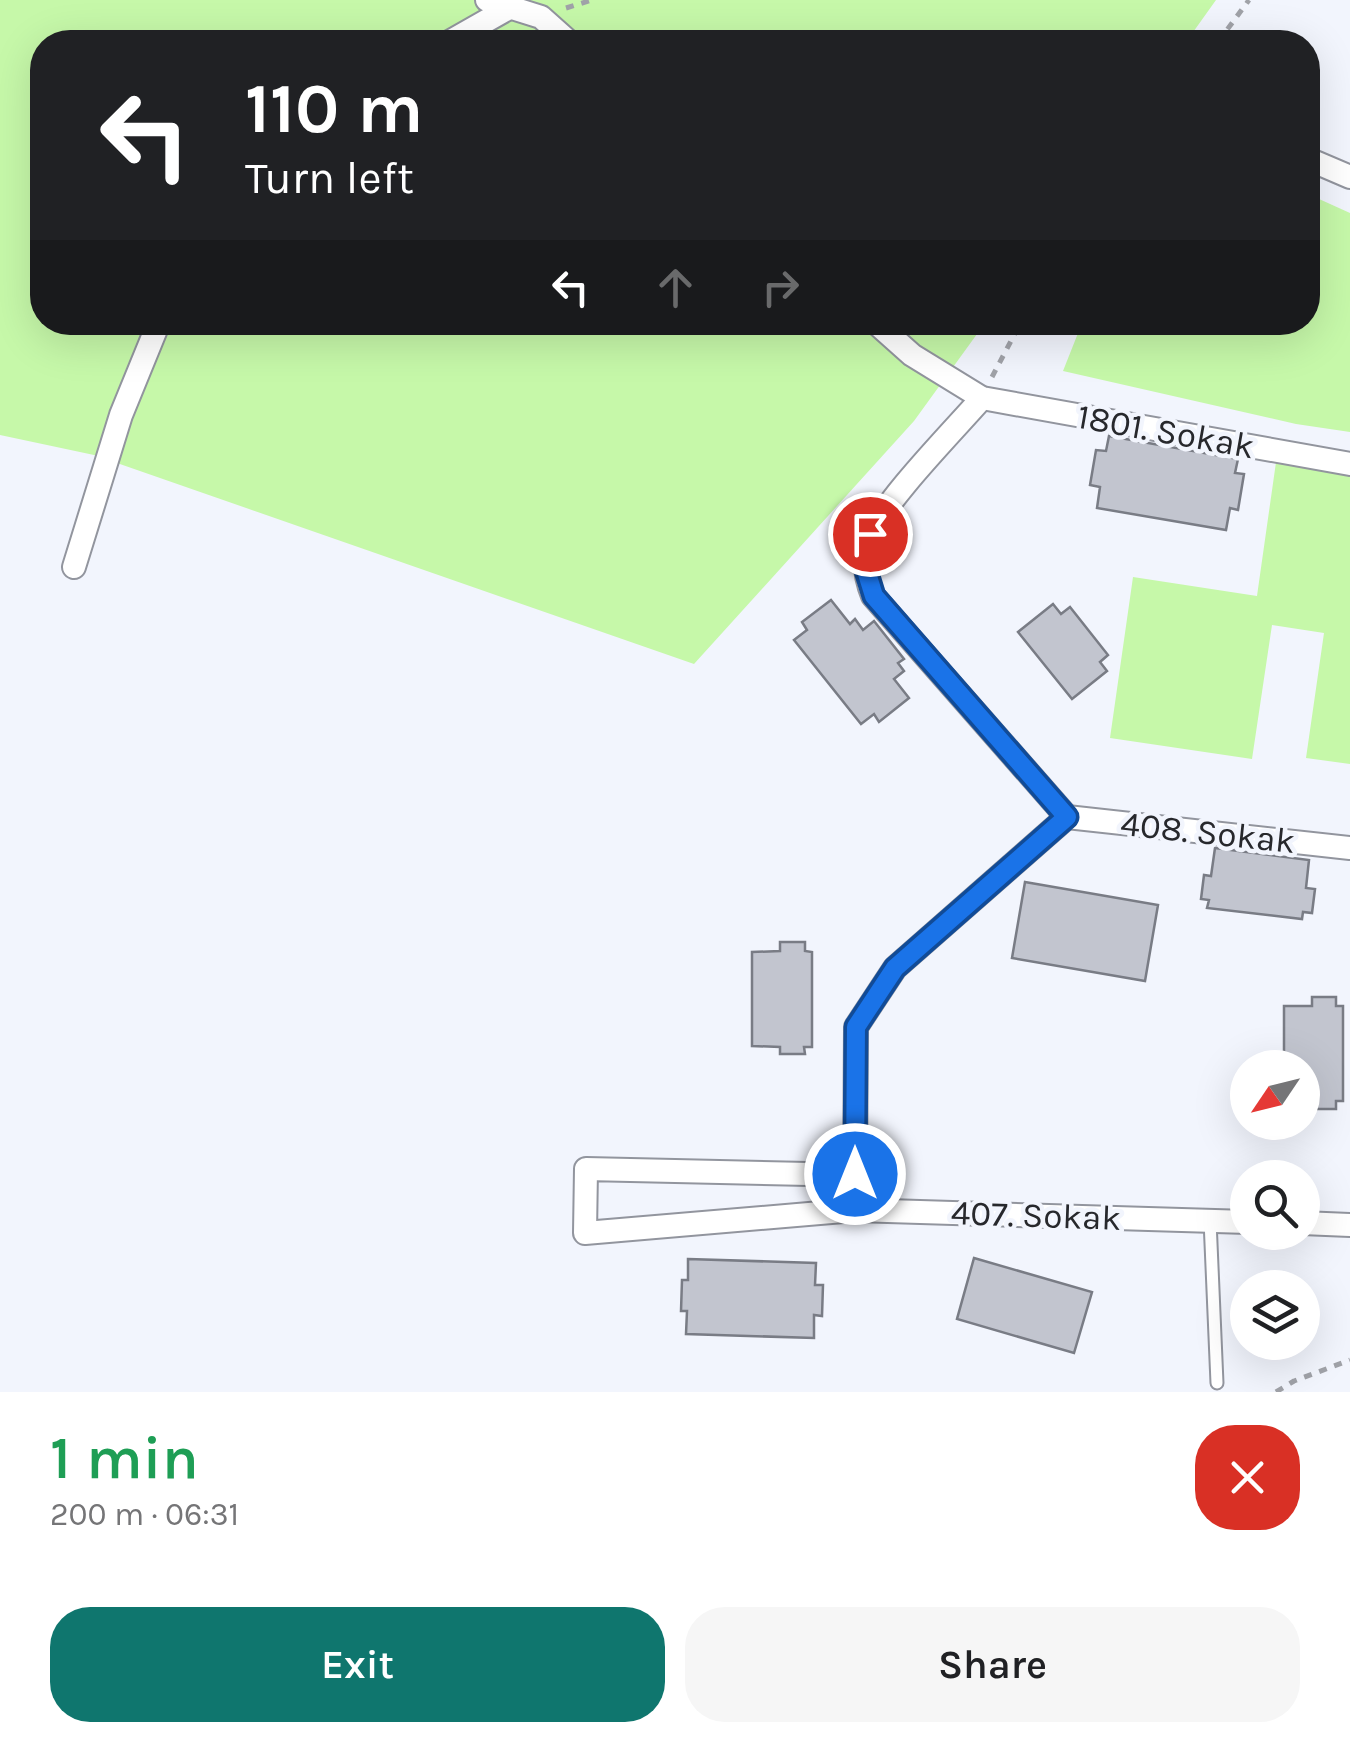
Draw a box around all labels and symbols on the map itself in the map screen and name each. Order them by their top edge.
street label: 1801. Sokak [1074,396,1258,467]
pin [828,492,913,577]
street label: 408. Sokak [1119,803,1297,862]
north arrow [1230,1050,1320,1140]
position arrow [803,1122,907,1226]
street label: 407. Sokak [950,1192,1122,1239]

